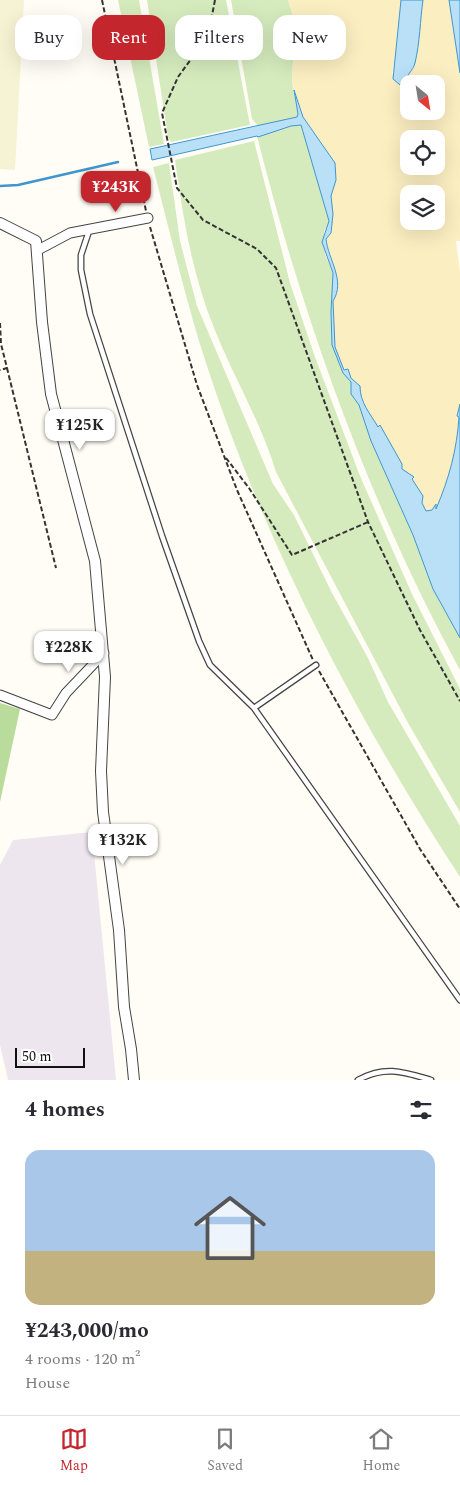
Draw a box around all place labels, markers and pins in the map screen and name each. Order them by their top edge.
pin: ¥243K [81,170,151,213]
pin: ¥125K [45,408,115,451]
pin: ¥228K [34,630,104,673]
pin: ¥132K [88,824,158,866]

